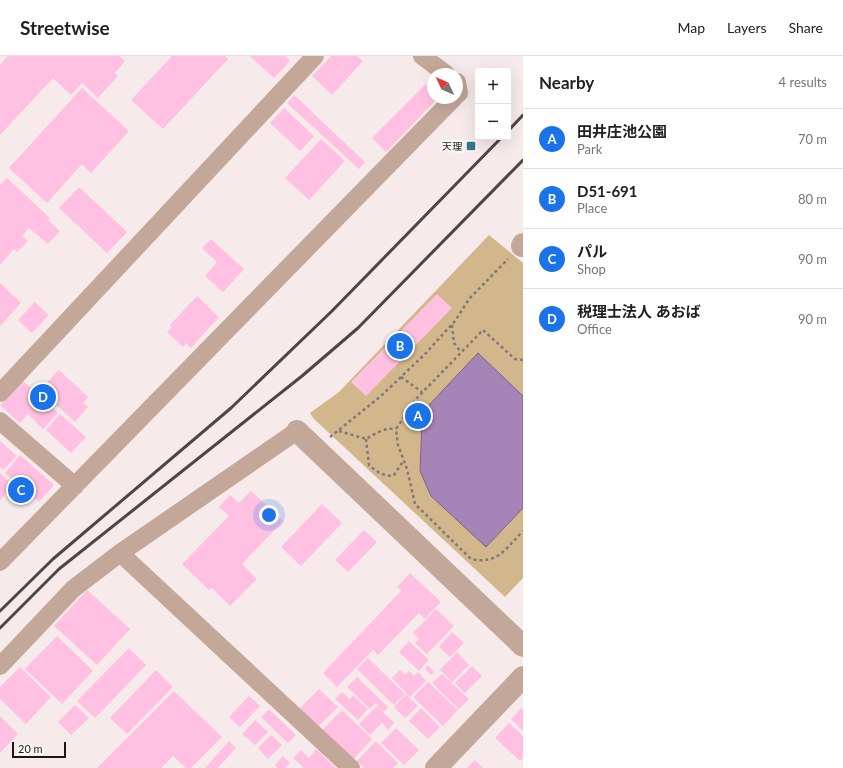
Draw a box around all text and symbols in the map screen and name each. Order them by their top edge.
text: Streetwise [20,16,110,39]
text: Map [677,19,705,36]
text: Layers [727,19,767,36]
text: Share [789,19,823,36]
north arrow [427,68,463,104]
map controls [475,68,511,140]
button: + [475,68,511,104]
text: Nearby [539,72,594,93]
text: 4 results [779,74,827,90]
button: − [475,104,511,140]
text: 田井庄池公園 [577,122,667,140]
text: A [547,131,557,147]
text: 70 m [798,131,827,147]
place label: 天理 [442,140,462,152]
marker: 天理 [465,140,477,152]
text: Park [577,141,602,157]
text: D51-691 [577,182,638,200]
text: B [548,191,556,207]
text: 80 m [798,191,827,207]
text: Place [577,200,607,216]
text: パル [577,242,607,260]
text: C [548,251,556,267]
text: 90 m [798,251,827,267]
text: Shop [577,261,606,277]
text: 税理士法人 あおば [577,302,701,320]
text: D [547,311,557,327]
text: 90 m [798,311,827,327]
text: Office [577,321,612,337]
pin: B [387,331,413,361]
pin: D [30,382,56,412]
pin: A [405,401,431,431]
pin: C [8,475,34,505]
your location [259,505,279,525]
scale bar [12,740,66,759]
text: 20 m [18,742,43,755]

